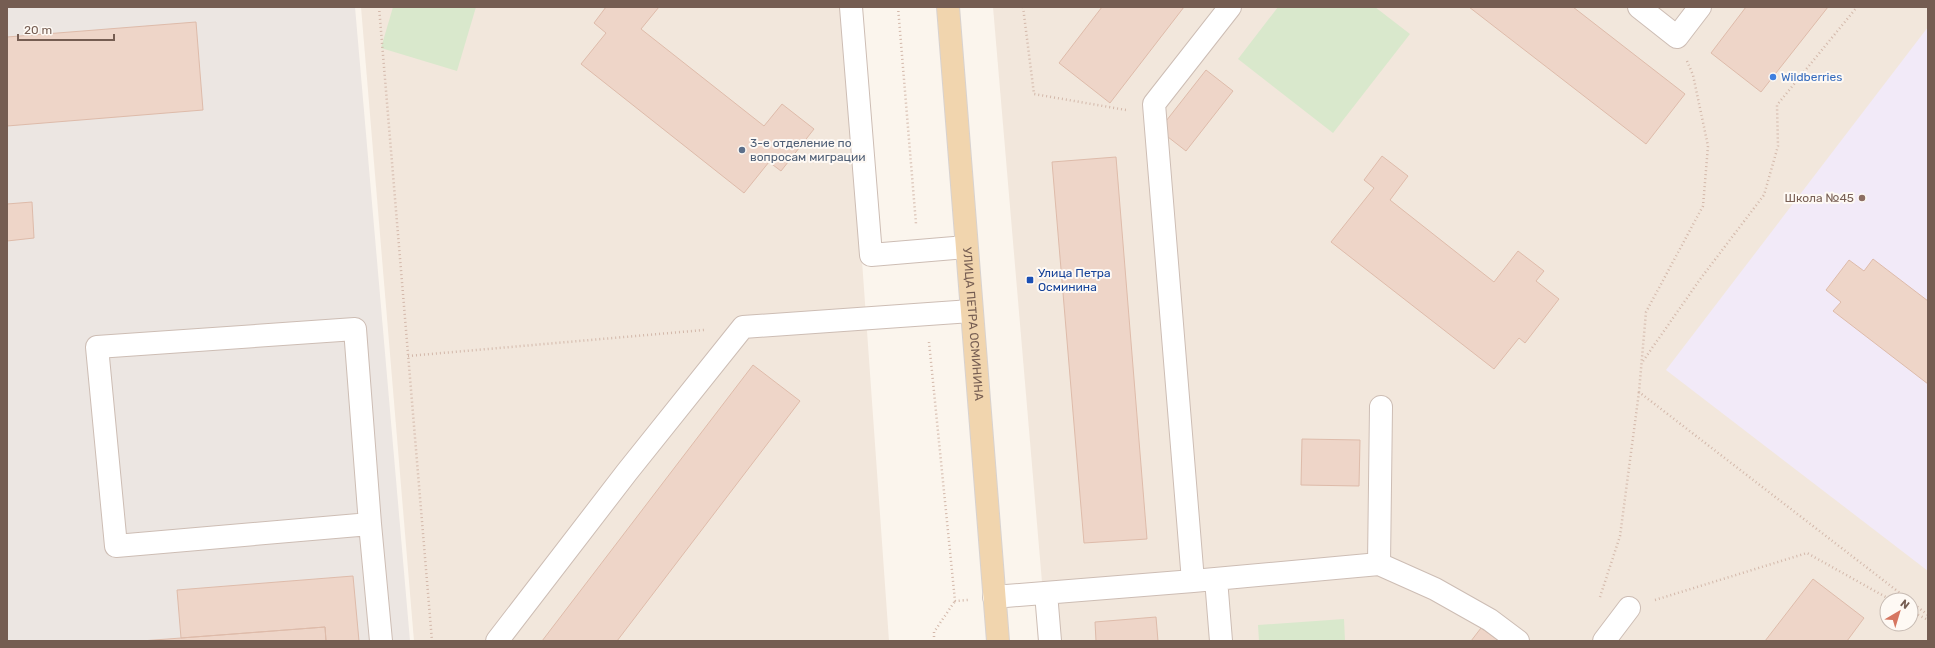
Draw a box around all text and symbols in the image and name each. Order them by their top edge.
scale bar [18,16,114,42]
text: 20 m [24,23,52,37]
place label: Wildberries [1781,70,1842,84]
marker: Wildberries [1768,72,1778,82]
place label: 3-е отделение по вопросам миграции [750,136,866,164]
marker: 3-е отделение по вопросам миграции [737,145,747,155]
place label: Школа №45 [1785,191,1854,205]
marker: Школа №45 [1857,193,1867,203]
street label: УЛИЦА ПЕТРА ОСМИНИНА [960,247,986,401]
place label: Улица Петра Осминина [1038,266,1111,294]
marker: Улица Петра Осминина [1025,275,1035,285]
north arrow [1879,592,1919,632]
text: N [1898,597,1912,612]

